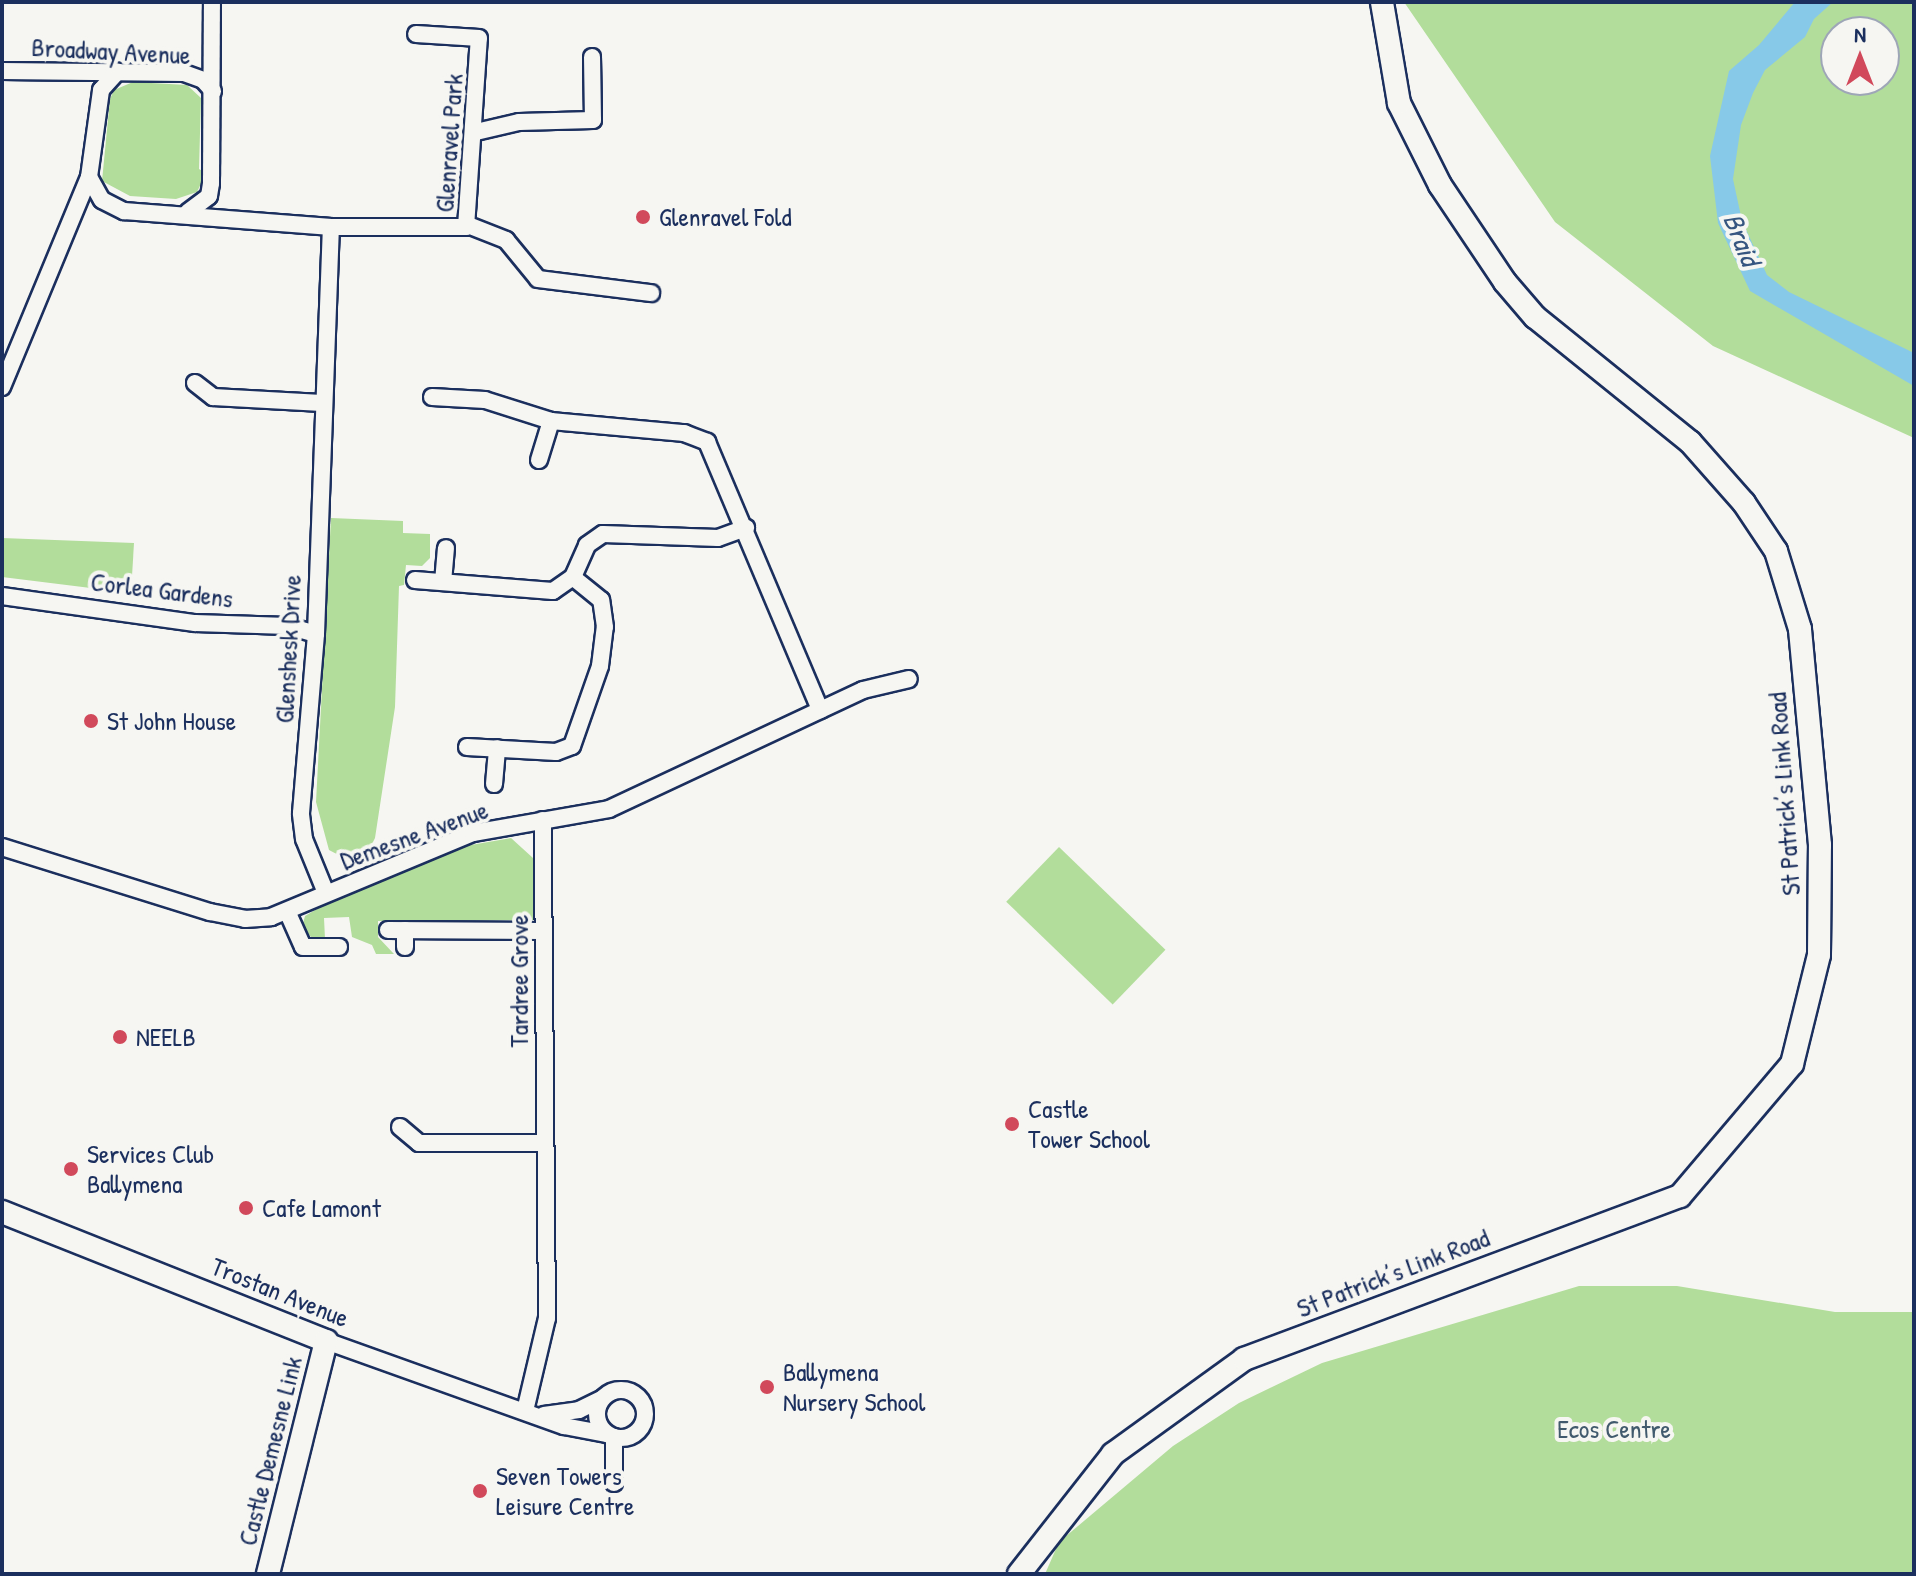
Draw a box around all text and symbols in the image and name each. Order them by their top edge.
north arrow [1820,16,1900,96]
text: N [1854,19,1866,49]
street label: Broadway Avenue [31,31,191,71]
street label: Glenravel Park [429,73,469,213]
place label: Glenravel Fold [659,201,792,233]
marker: Glenravel Fold [634,208,652,226]
water label: Braid [1716,208,1768,270]
street label: Corlea Gardens [89,566,235,614]
street label: Glenshesk Drive [269,574,307,724]
street label: St Patrick’s Link Road [1761,691,1807,897]
place label: St John House [107,705,236,737]
marker: St John House [82,712,100,730]
street label: Demesne Avenue [336,794,492,876]
street label: Tardree Grove [503,915,535,1047]
place label: NEELB [136,1021,196,1053]
marker: NEELB [111,1028,129,1046]
place label: Castle Tower School [1028,1093,1150,1154]
marker: Castle Tower School [1003,1115,1021,1133]
place label: Services Club Ballymena [87,1138,214,1200]
marker: Services Club Ballymena [62,1160,80,1178]
place label: Cafe Lamont [262,1192,381,1224]
marker: Cafe Lamont [237,1199,255,1217]
street label: St Patrick’s Link Road [1292,1222,1494,1324]
street label: Trostan Avenue [207,1250,353,1334]
street label: Castle Demesne Link [231,1353,309,1549]
place label: Ballymena Nursery School [783,1356,925,1418]
marker: Ballymena Nursery School [758,1378,776,1396]
park label: Ecos Centre [1557,1413,1671,1445]
place label: Seven Towers Leisure Centre [496,1460,634,1522]
marker: Seven Towers Leisure Centre [471,1482,489,1500]

